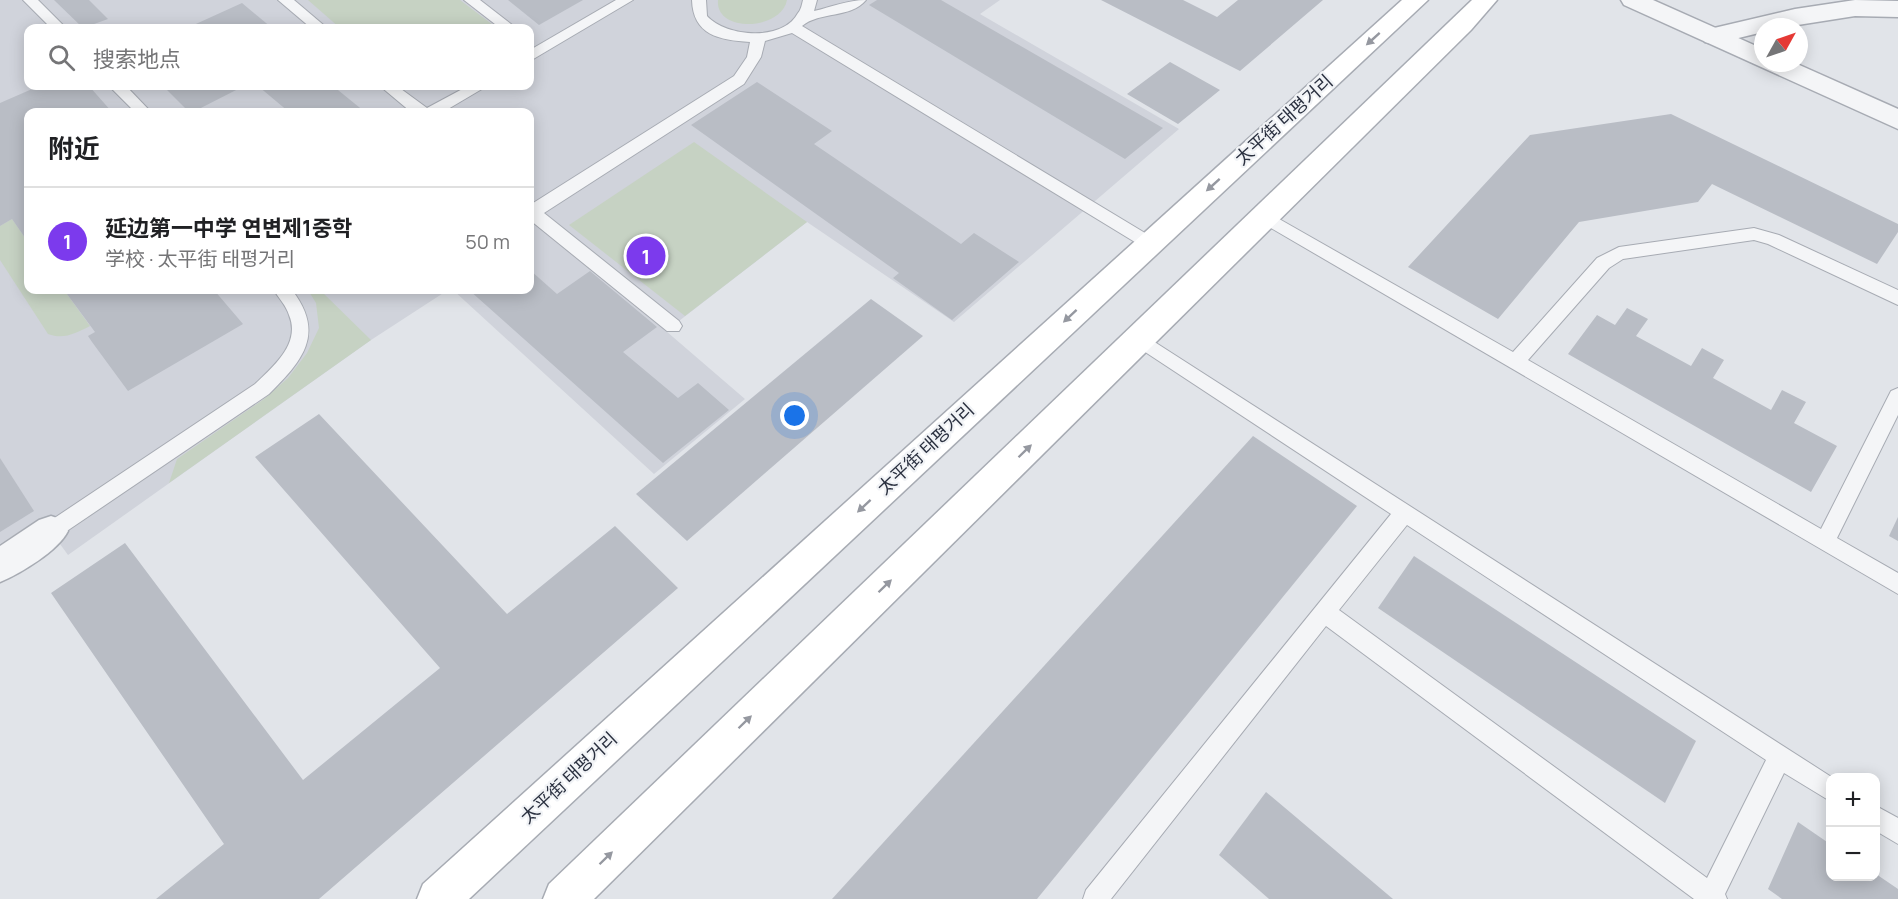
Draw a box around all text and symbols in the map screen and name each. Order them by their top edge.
north arrow [1754,18,1808,72]
search box [24,24,534,90]
one-way arrow [1366,32,1381,45]
icon: search [45,41,78,74]
text: 搜索地点 [93,44,181,74]
street label: 太平街 태평거리 [1229,69,1337,170]
text: 附近 [48,130,100,166]
one-way arrow [1206,178,1221,191]
text: 延边第一中学 연변제1중학 [105,213,352,243]
text: 1 [63,228,72,255]
text: 50 m [465,228,510,255]
pin: 1 [626,234,666,278]
text: 学校 · 太平街 태평거리 [105,245,295,272]
one-way arrow [1063,309,1077,323]
street label: 太平街 태평거리 [872,397,979,499]
your location [780,401,809,430]
one-way arrow [1018,444,1032,458]
one-way arrow [858,498,872,512]
one-way arrow [878,580,892,594]
one-way arrow [738,716,752,730]
street label: 太平街 태평거리 [515,726,622,828]
map controls [1826,773,1880,881]
button: + [1826,773,1880,827]
button: − [1826,827,1880,881]
one-way arrow [598,852,612,866]

